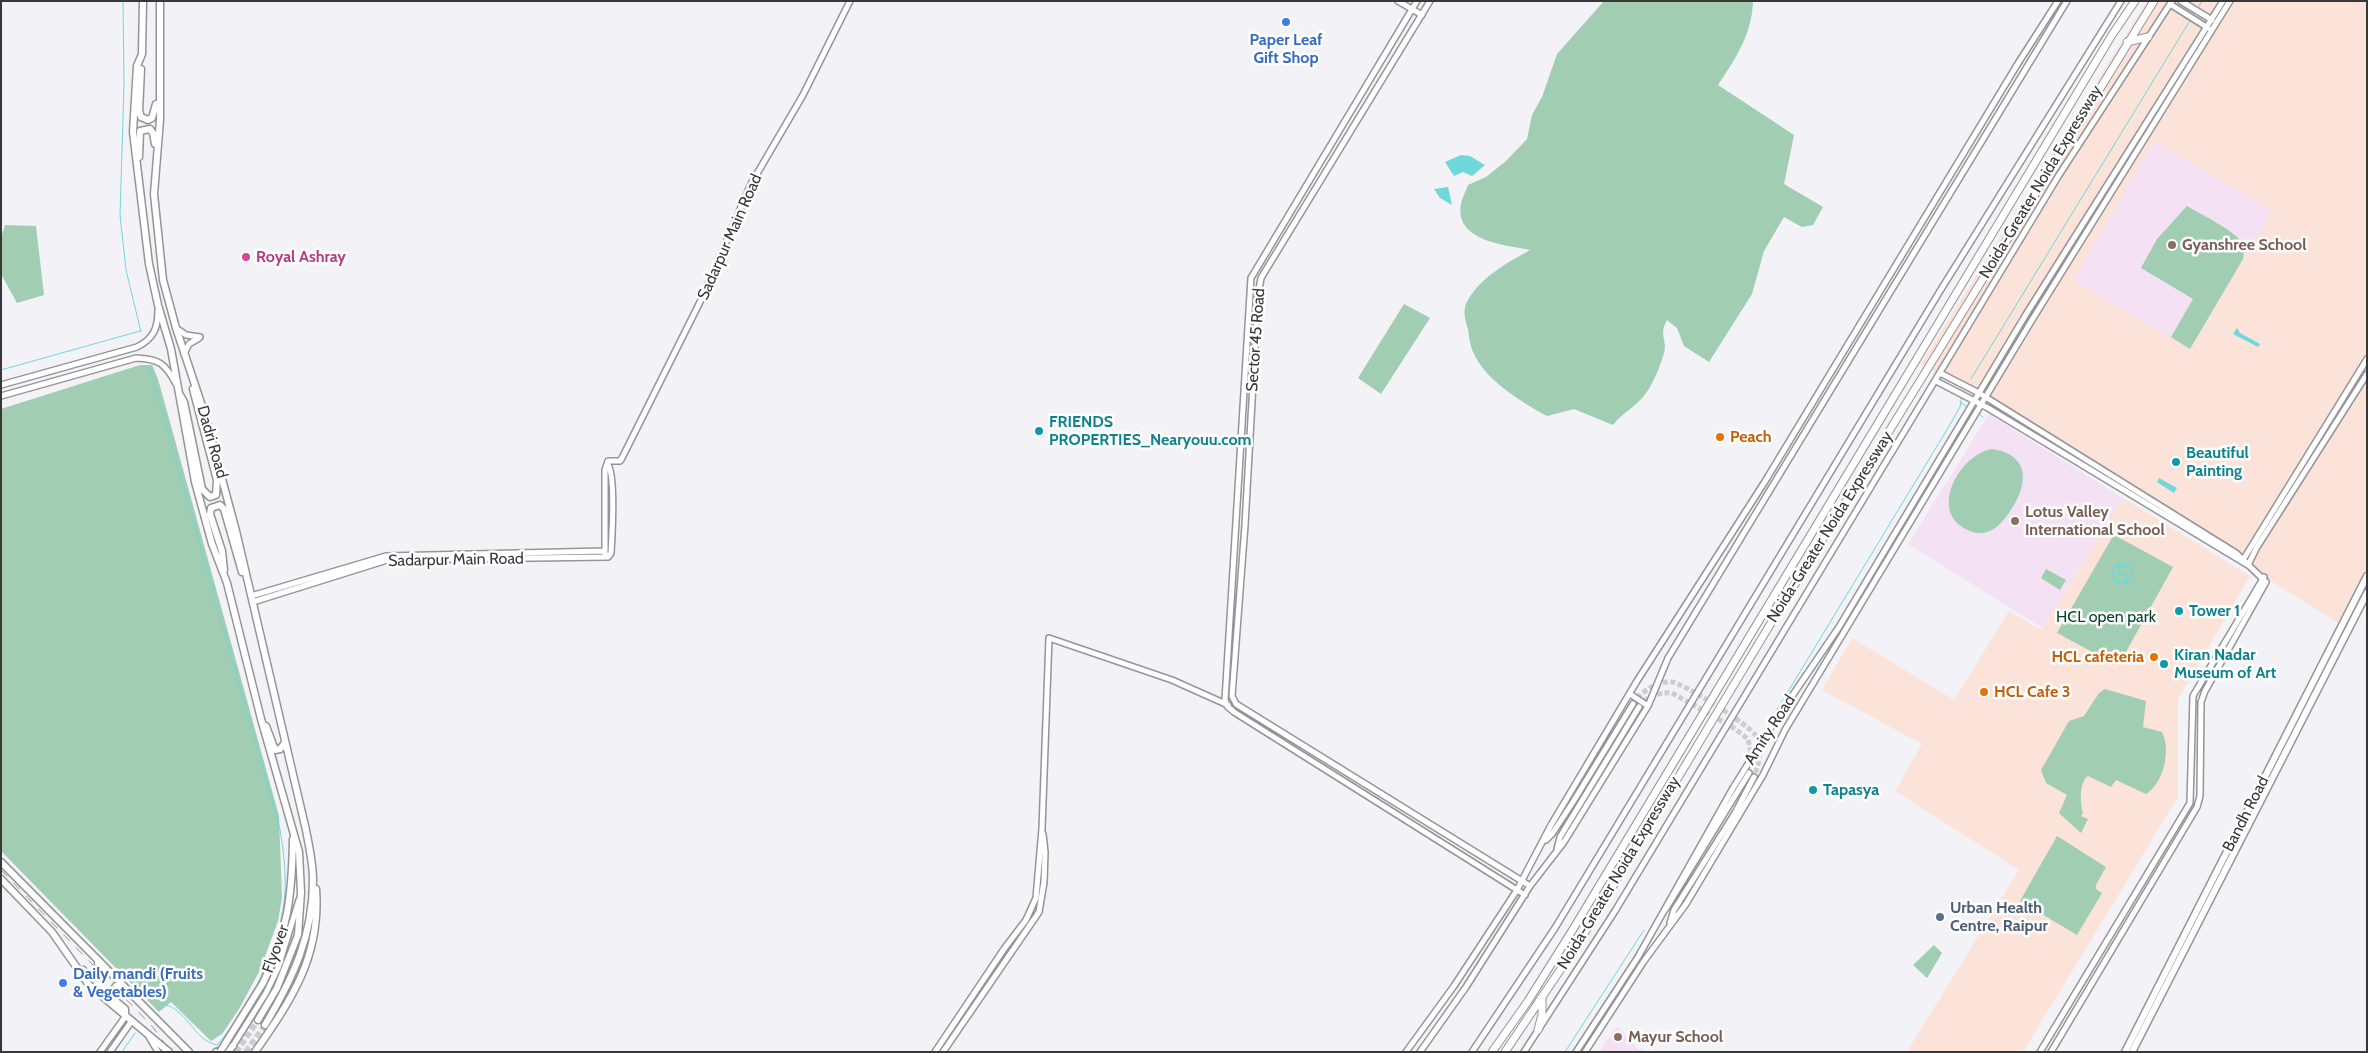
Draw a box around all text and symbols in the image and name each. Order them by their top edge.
marker: Paper Leaf Gift Shop [1280,16,1292,28]
place label: Paper Leaf Gift Shop [1249,30,1323,68]
street label: Noida-Greater Noida Expressway [1976,82,2106,282]
street label: Sadarpur Main Road [694,171,766,303]
place label: Gyanshree School [2182,235,2306,255]
marker: Gyanshree School [2166,239,2178,251]
place label: Royal Ashray [256,247,346,267]
marker: Royal Ashray [240,251,252,263]
street label: Sector 45 Road [1243,288,1269,392]
street label: Dadri Road [192,403,232,481]
place label: FRIENDS PROPERTIES_Nearyouu.com [1049,412,1251,450]
marker: FRIENDS PROPERTIES_Nearyouu.com [1033,425,1045,437]
place label: Peach [1730,427,1772,447]
street label: Noida-Greater Noida Expressway [1763,428,1897,626]
marker: Peach [1714,431,1726,443]
place label: Beautiful Painting [2186,443,2249,481]
marker: Beautiful Painting [2170,456,2182,468]
place label: Lotus Valley International School [2025,502,2165,540]
marker: Lotus Valley International School [2009,515,2021,527]
street label: Sadarpur Main Road [388,549,524,571]
place label: Tower 1 [2189,601,2240,621]
marker: Tower 1 [2173,605,2185,617]
park label: HCL open park [2056,607,2156,627]
place label: Kiran Nadar Museum of Art [2174,645,2276,683]
place label: HCL cafeteria [2051,647,2144,667]
marker: HCL cafeteria [2148,651,2160,663]
marker: Kiran Nadar Museum of Art [2158,658,2170,670]
place label: HCL Cafe 3 [1994,682,2070,702]
marker: HCL Cafe 3 [1978,686,1990,698]
street label: Amity Road [1740,692,1800,768]
street label: Noida-Greater Noida Expressway [1554,773,1684,973]
street label: Bandh Road [2219,773,2273,855]
place label: Tapasya [1823,780,1879,800]
marker: Tapasya [1807,784,1819,796]
place label: Urban Health Centre, Raipur [1950,898,2048,936]
marker: Urban Health Centre, Raipur [1934,911,1946,923]
street label: Flyover [258,922,294,976]
place label: Daily mandi (Fruits & Vegetables) [73,964,203,1002]
marker: Daily mandi (Fruits & Vegetables) [57,977,69,989]
place label: Mayur School [1628,1027,1723,1047]
marker: Mayur School [1612,1031,1624,1043]

